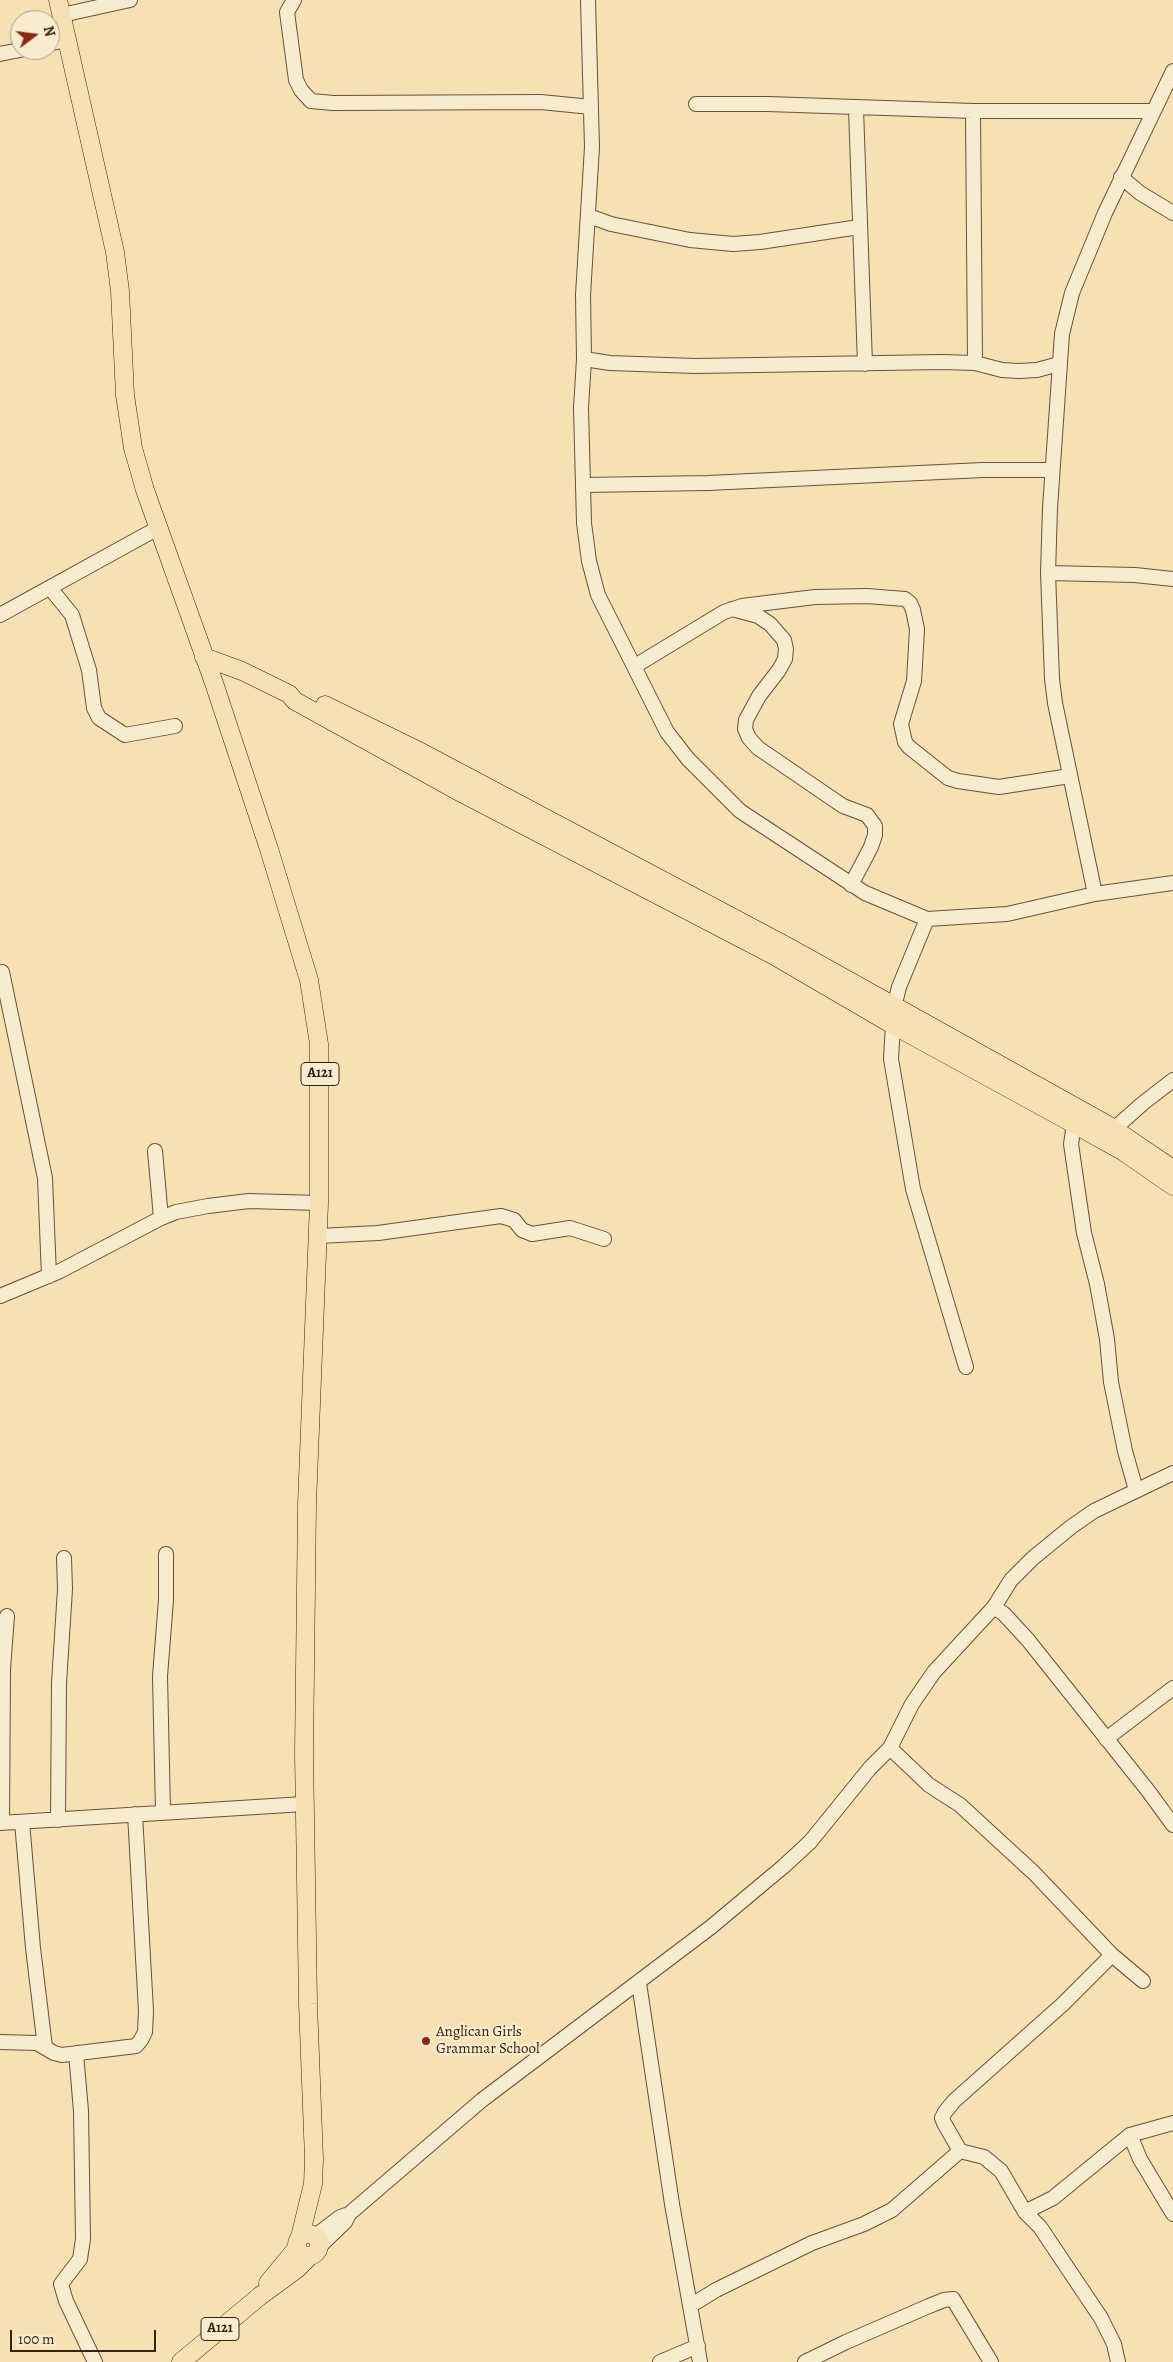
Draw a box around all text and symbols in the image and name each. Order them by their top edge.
north arrow [10,10,60,60]
text: N [39,24,60,39]
road number: A121 [301,1062,339,1086]
place label: Anglican Girls Grammar School [436,2023,540,2058]
marker: Anglican Girls Grammar School [420,2035,432,2047]
road number: A121 [201,2318,239,2340]
scale bar [12,2320,159,2352]
text: 100 m [18,2329,55,2349]

